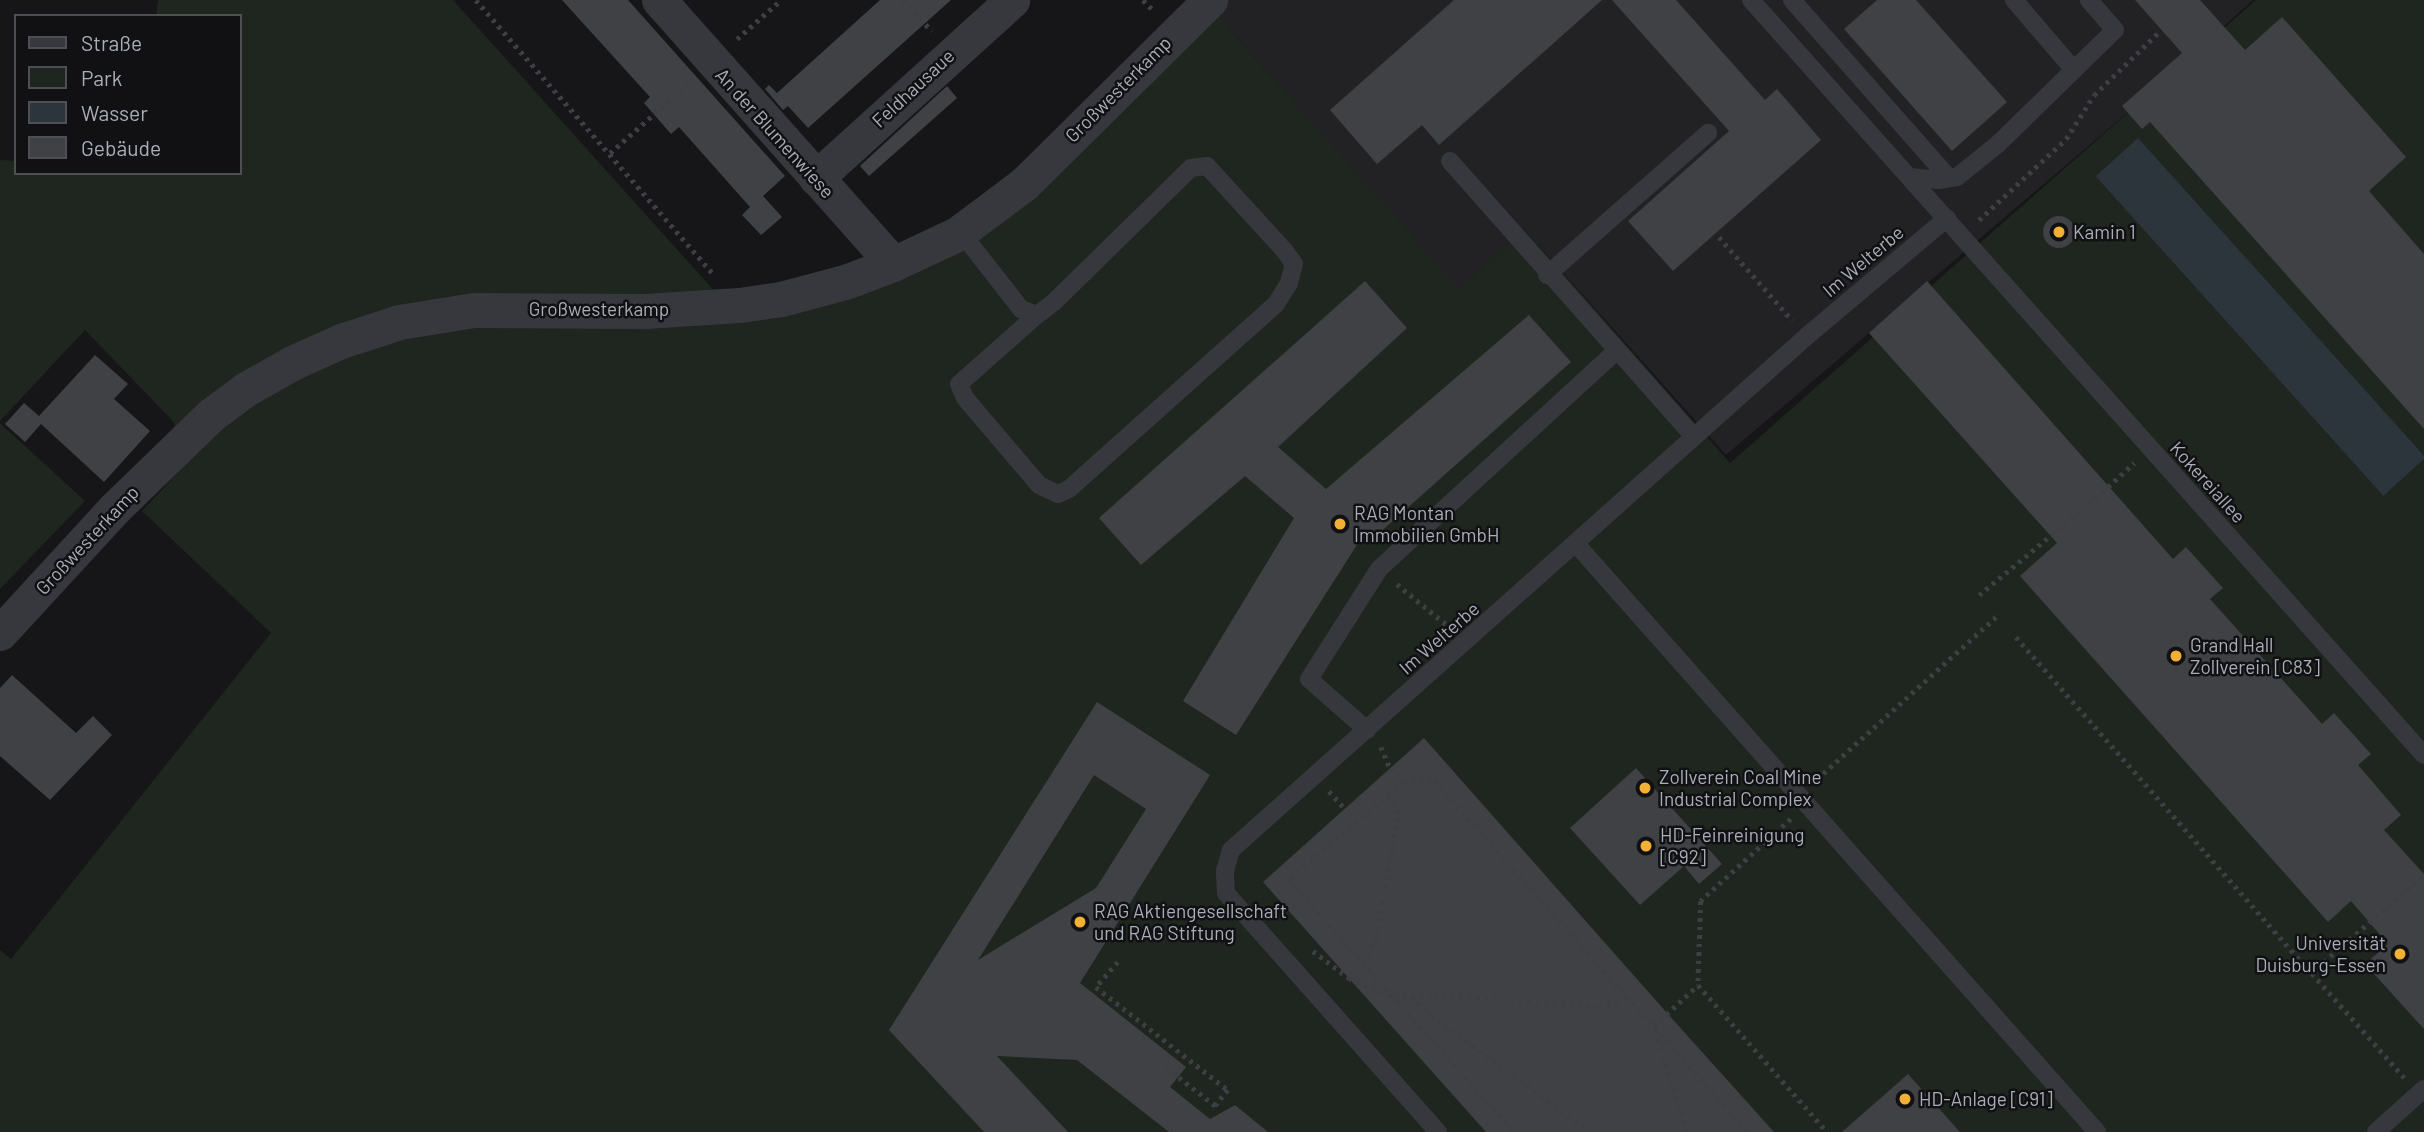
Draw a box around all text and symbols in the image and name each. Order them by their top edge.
legend [14,14,242,175]
text: Straße [81,30,142,55]
street label: Großwesterkamp [1060,31,1176,147]
street label: Feldhausaue [867,44,959,132]
street label: An der Blumenwiese [711,63,839,203]
text: Park [81,65,122,90]
text: Wasser [81,100,148,125]
text: Gebäude [81,135,161,160]
street label: Im Welterbe [1818,221,1908,301]
place label: Kamin 1 [2073,221,2136,243]
marker: Kamin 1 [2051,224,2067,240]
street label: Großwesterkamp [529,298,669,320]
street label: Kokereiallee [2166,437,2250,527]
street label: Großwesterkamp [31,481,143,599]
place label: RAG Montan Immobilien GmbH [1354,502,1499,546]
marker: RAG Montan Immobilien GmbH [1332,516,1348,532]
street label: Im Welterbe [1394,597,1484,679]
place label: Grand Hall Zollverein [C83] [2190,634,2320,678]
marker: Grand Hall Zollverein [C83] [2168,648,2184,664]
place label: Zollverein Coal Mine Industrial Complex [1659,766,1822,810]
marker: Zollverein Coal Mine Industrial Complex [1637,780,1653,796]
place label: HD-Feinreinigung [C92] [1660,824,1805,868]
marker: HD-Feinreinigung [C92] [1638,838,1654,854]
place label: RAG Aktiengesellschaft und RAG Stiftung [1094,900,1287,944]
marker: RAG Aktiengesellschaft und RAG Stiftung [1072,914,1088,930]
place label: Universität Duisburg-Essen [2256,932,2386,976]
marker: Universität Duisburg-Essen [2392,946,2408,962]
place label: HD-Anlage [C91] [1919,1088,2053,1110]
marker: HD-Anlage [C91] [1897,1091,1913,1107]

